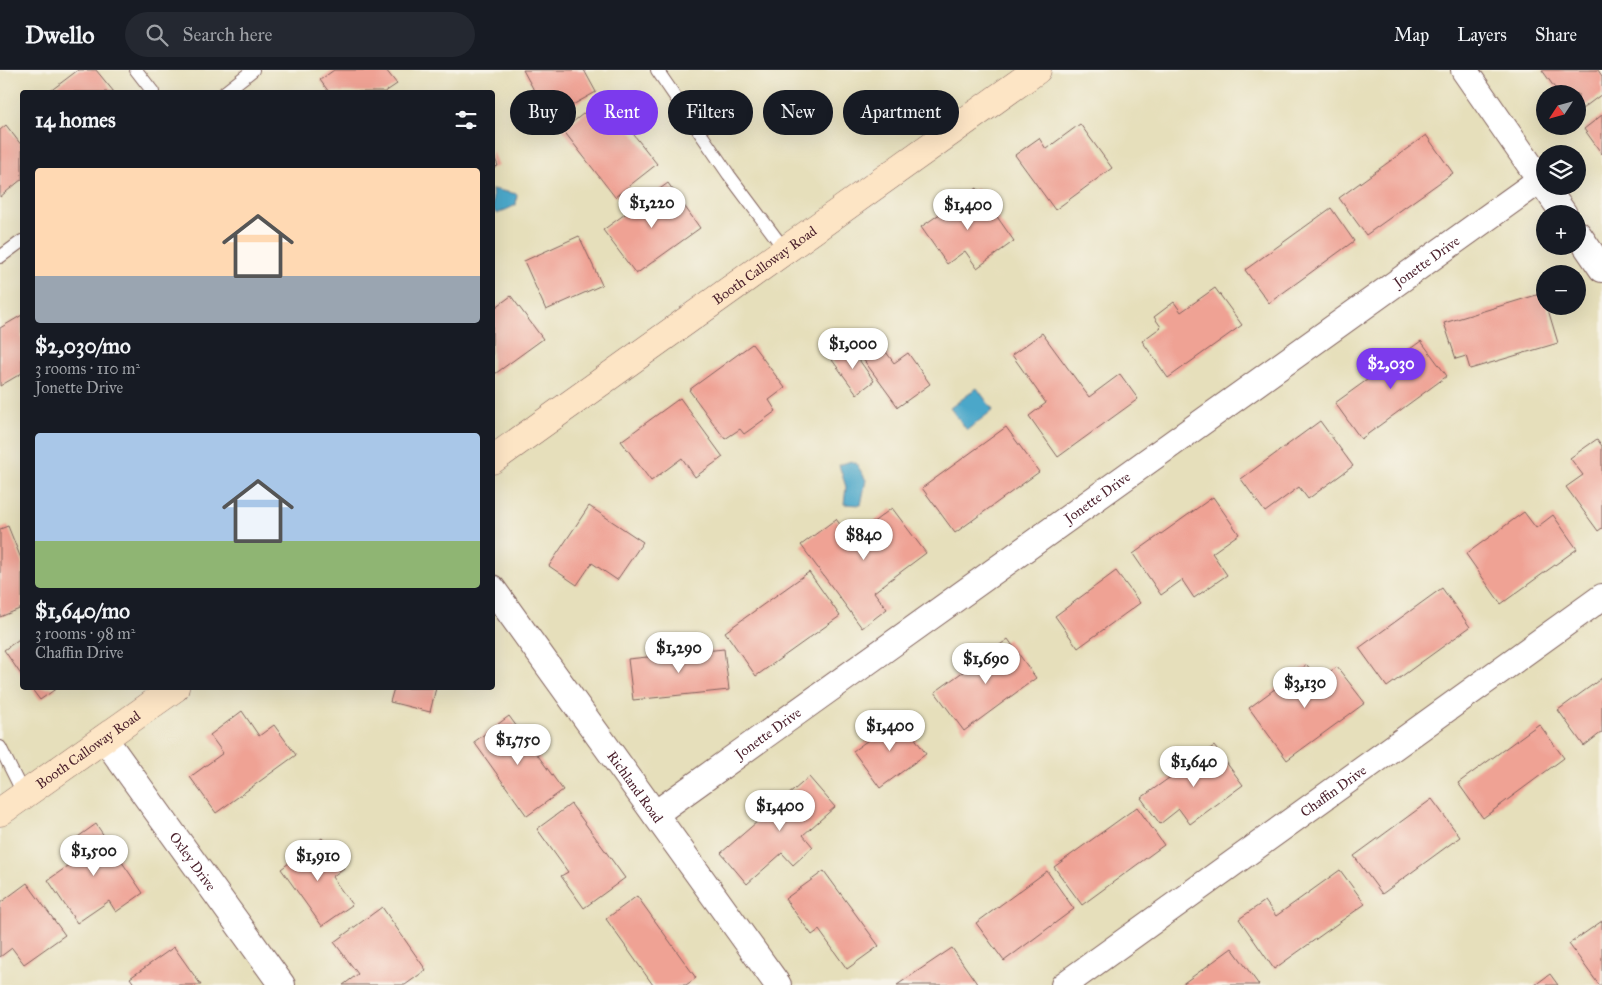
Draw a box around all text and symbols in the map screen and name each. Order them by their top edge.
search box [125,12,475,57]
text: Dwello [25,20,95,50]
icon: search [143,21,171,49]
text: Search here [183,23,273,46]
text: Map [1394,24,1429,46]
text: Layers [1457,24,1507,46]
text: Share [1535,24,1577,46]
north arrow [1536,85,1586,135]
map controls [1536,85,1586,315]
chip: Buy [510,90,576,135]
chip: Rent [586,90,658,135]
chip: Filters [668,90,753,135]
chip: New [763,90,833,135]
chip: Apartment [843,90,959,135]
icon: filters [452,106,480,134]
text: 14 homes [35,107,116,133]
button: layers [1536,145,1586,195]
pin: $1,220 [611,186,693,229]
pin: $1,400 [927,189,1009,231]
text: $1,220 [629,193,675,212]
text: $1,400 [944,195,992,214]
icon: home [213,201,303,291]
button: + [1536,205,1586,255]
street label: Booth Calloway Road [709,222,820,308]
street label: Jonette Drive [1389,232,1463,293]
button: − [1536,265,1586,315]
pin: $1,000 [812,328,894,370]
text: $2,030/mo [35,333,131,359]
text: $1,000 [829,334,877,353]
pin: $2,030 [1350,348,1432,390]
text: $2,030 [1368,354,1414,373]
text: 3 rooms · 110 m² [35,359,140,378]
text: Jonette Drive [35,378,123,397]
icon: home [213,466,303,556]
street label: Jonette Drive [1059,468,1134,529]
pin: $840 [834,518,894,561]
text: $840 [846,525,882,544]
text: $1,640/mo [35,598,130,624]
text: 3 rooms · 98 m² [35,624,135,643]
pin: $1,290 [638,632,720,674]
text: $1,290 [656,638,702,657]
pin: $1,690 [945,642,1027,685]
text: Chaffin Drive [35,643,123,662]
text: $1,690 [963,649,1009,668]
pin: $3,130 [1264,666,1346,709]
text: $3,130 [1284,673,1326,692]
street label: Jonette Drive [730,704,804,764]
street label: Booth Calloway Road [33,707,144,792]
pin: $1,400 [849,710,931,752]
text: $1,400 [866,716,914,735]
pin: $1,750 [477,724,559,766]
text: $1,750 [496,730,540,749]
pin: $1,640 [1153,746,1235,788]
street label: Richland Road [604,748,667,826]
text: $1,640 [1171,752,1217,771]
street label: Chaffin Drive [1297,761,1370,820]
pin: $1,400 [739,790,821,832]
text: $1,400 [756,796,804,815]
street label: Oxley Drive [166,829,220,894]
pin: $1,500 [53,834,135,877]
pin: $1,910 [277,840,359,882]
text: $1,500 [71,841,117,860]
text: $1,910 [296,846,340,865]

